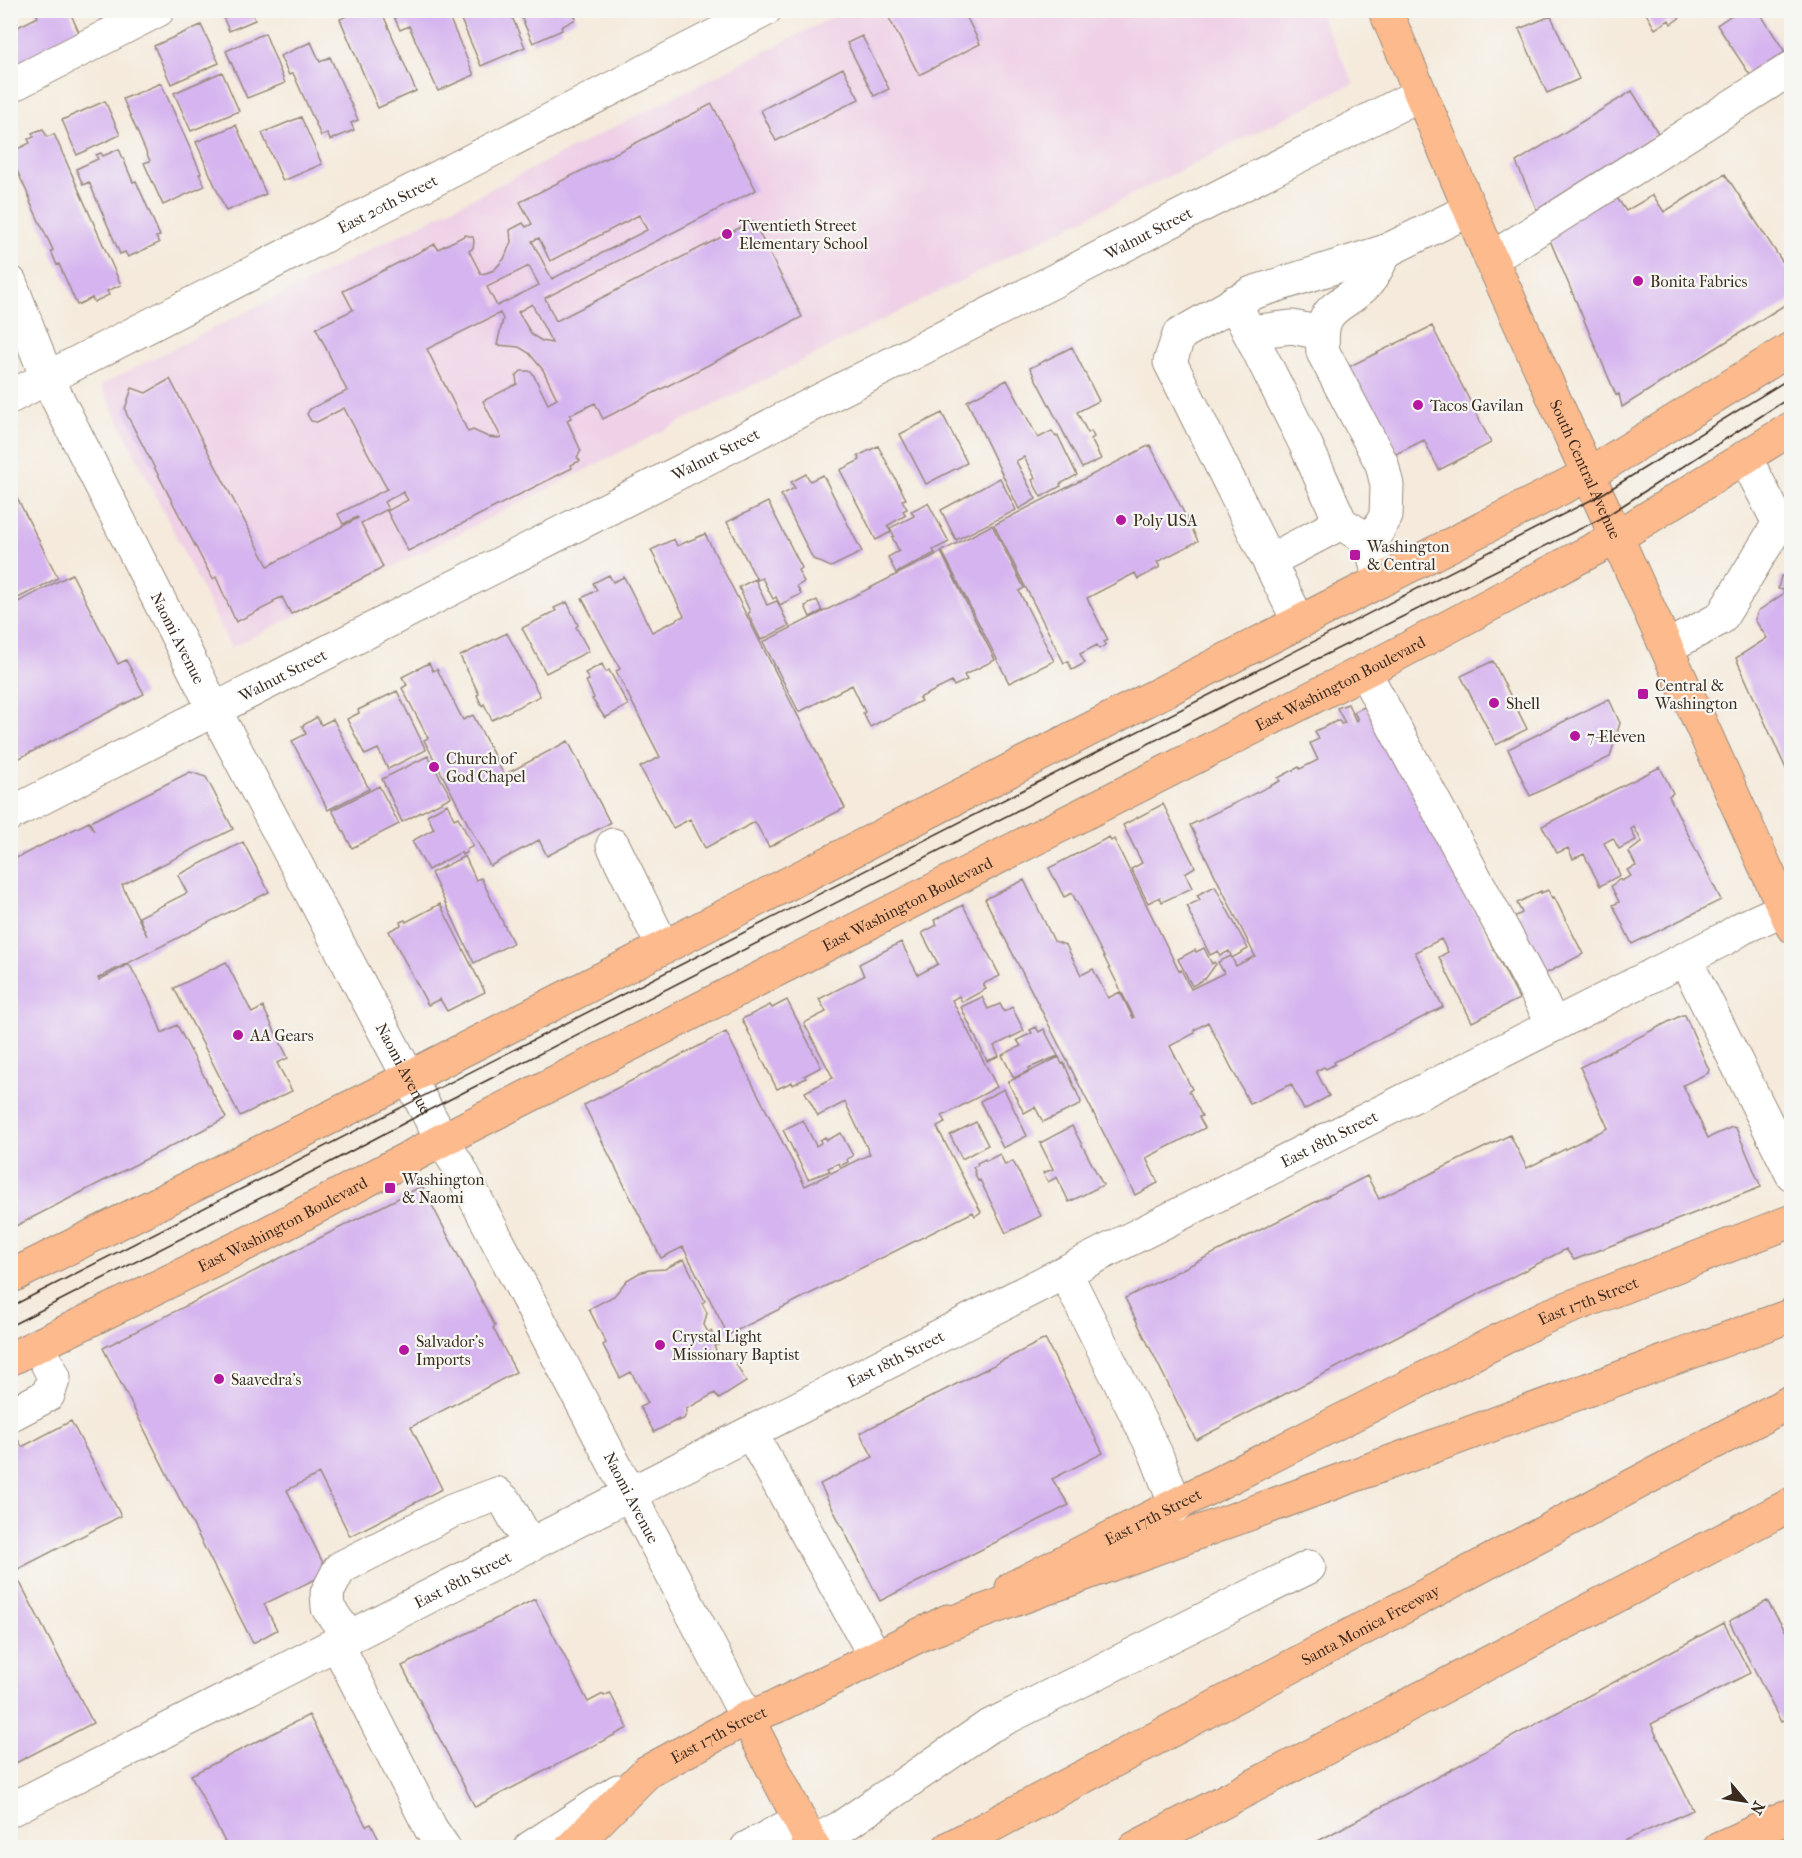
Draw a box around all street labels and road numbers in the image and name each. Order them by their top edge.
street label: East 20th Street [334,170,441,238]
street label: Walnut Street [1100,203,1196,264]
street label: South Central Avenue [1546,397,1625,542]
street label: Walnut Street [668,424,763,485]
street label: Naomi Avenue [147,589,209,687]
street label: East Washington Boulevard [1252,632,1429,735]
street label: Walnut Street [235,645,330,706]
street label: East Washington Boulevard [819,853,996,955]
street label: Naomi Avenue [372,1020,435,1117]
street label: East 18th Street [1277,1106,1381,1172]
street label: East Washington Boulevard [195,1172,371,1276]
street label: East 17th Street [1535,1273,1641,1329]
street label: East 18th Street [844,1326,948,1392]
street label: Naomi Avenue [600,1449,663,1547]
street label: East 17th Street [1101,1484,1205,1549]
street label: East 18th Street [411,1547,515,1612]
street label: Santa Monica Freeway [1298,1580,1444,1669]
street label: East 17th Street [667,1702,770,1768]

